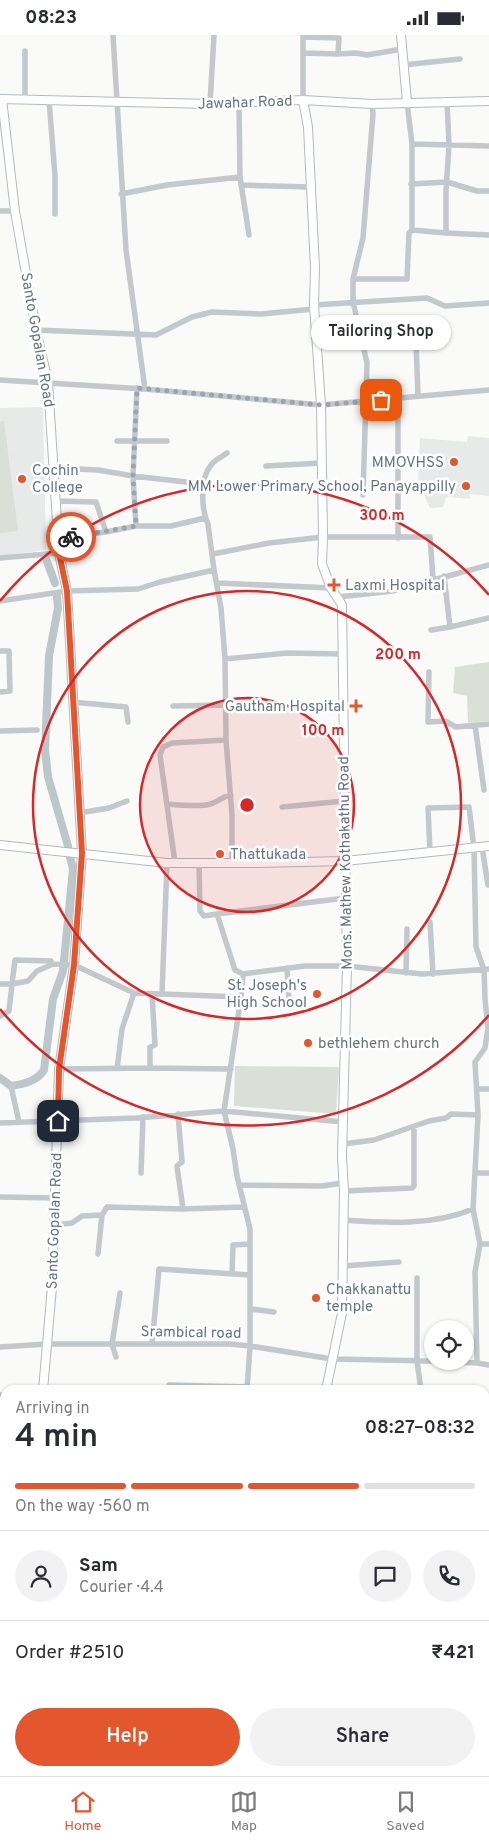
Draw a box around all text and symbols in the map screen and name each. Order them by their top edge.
text: 08:23 [25,6,77,30]
street label: Jawahar Road [197,92,293,115]
street label: Santo Gopalan Road [15,271,58,409]
callout: Tailoring Shop [311,315,451,350]
text: Tailoring Shop [328,322,434,342]
pin [360,379,402,421]
icon: bag [367,386,395,414]
place label: MMOVHSS [372,454,444,473]
marker: MMOVHSS [448,456,460,468]
place label: Cochin College [32,462,83,498]
marker: Cochin College [16,473,28,485]
place label: MM Lower Primary School, Panayappilly [188,478,456,497]
marker: MM Lower Primary School, Panayappilly [460,480,472,492]
text: 300 m [359,507,405,526]
courier [46,512,96,562]
icon: bike [57,523,85,551]
place label: Laxmi Hospital [345,577,445,596]
marker: Laxmi Hospital [327,578,341,592]
text: 200 m [375,646,421,665]
place label: Gautham Hospital [225,698,345,717]
marker: Gautham Hospital [349,699,363,713]
text: 100 m [302,722,344,741]
street label: Mons. Mathew Kothakathu Road [335,756,358,970]
centre of rings [238,796,256,814]
place label: Thattukada [230,846,306,865]
marker: Thattukada [214,848,226,860]
place label: St. Joseph's High School [226,977,307,1013]
marker: St. Joseph's High School [311,988,323,1000]
place label: bethlehem church [318,1035,439,1054]
marker: bethlehem church [302,1037,314,1049]
pin [37,1100,79,1142]
icon: home [44,1107,72,1135]
street label: Santo Gopalan Road [44,1152,67,1290]
place label: Chakkanattu temple [326,1281,411,1317]
marker: Chakkanattu temple [310,1292,322,1304]
map controls [424,1320,474,1370]
button: locate [424,1320,474,1370]
street label: Srambical road [140,1323,242,1344]
text: Arriving in [15,1399,90,1419]
text: 08:27–08:32 [365,1416,475,1440]
text: 4 min [15,1418,98,1458]
text: On the way · 560 m [15,1497,150,1517]
button: person [15,1550,67,1602]
button: chat [359,1550,411,1602]
button: phone [423,1550,475,1602]
text: Sam [79,1554,118,1578]
text: Courier · 4.4 [79,1578,164,1598]
text: Order #2510 [15,1641,125,1665]
text: ₹421 [431,1641,475,1665]
button: Help [15,1708,240,1766]
button: Share [250,1708,475,1766]
tab: Home [64,1788,101,1835]
tab: Map [230,1788,258,1835]
tab: Saved [386,1788,425,1835]

